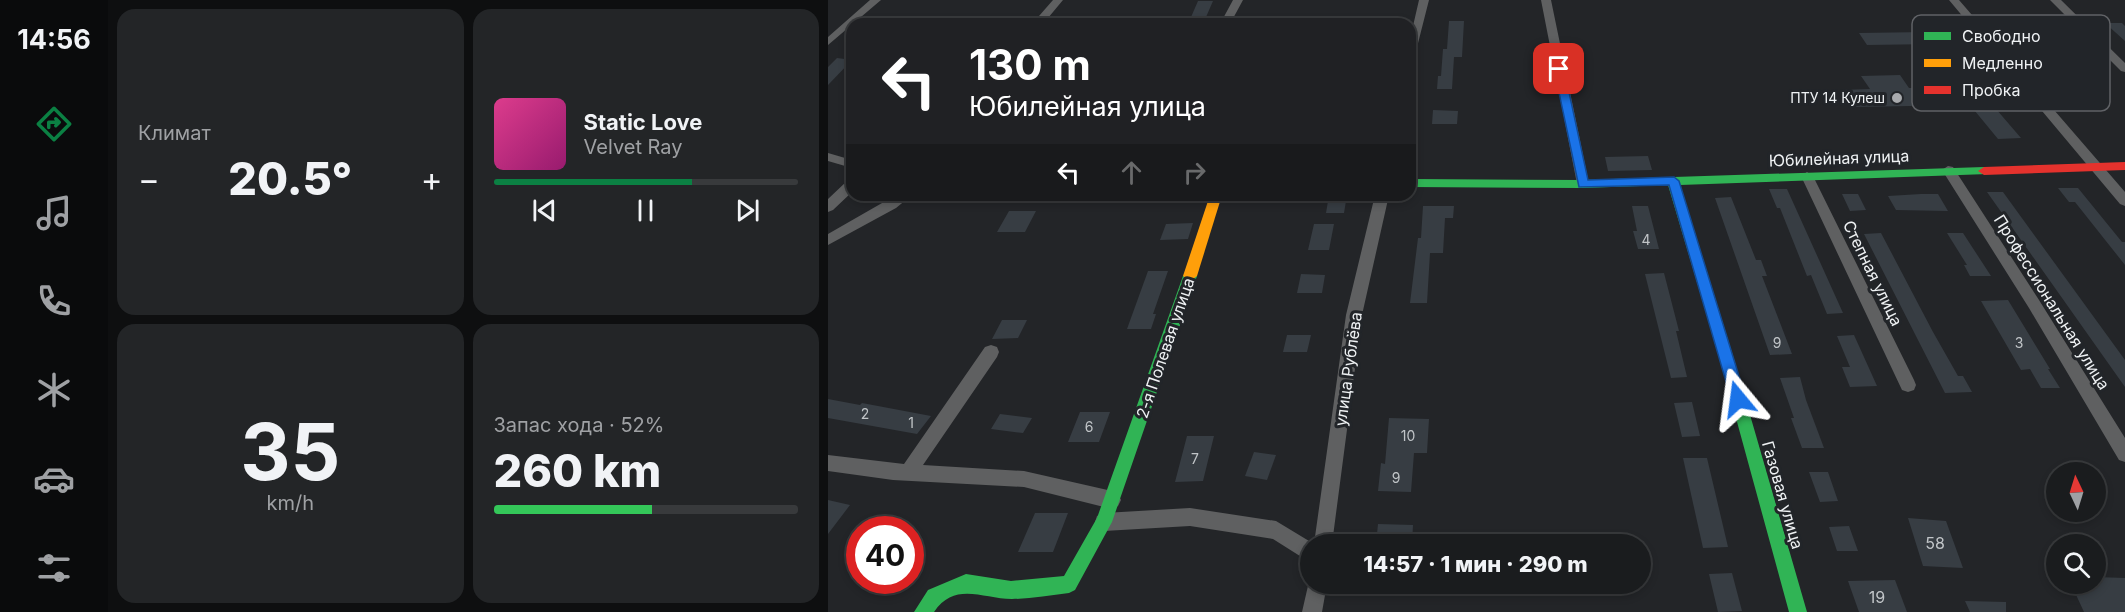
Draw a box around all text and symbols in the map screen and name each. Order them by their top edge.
legend [1912,15,2110,111]
text: 14:56 [17,23,91,56]
text: Свободно [1962,26,2041,46]
text: 130 m [969,39,1091,90]
icon: left [870,42,948,120]
pin [1533,43,1584,94]
icon: arrive [1542,52,1575,85]
text: Медленно [1962,53,2043,73]
text: Пробка [1962,80,2020,100]
place label: ПТУ 14 Кулеш [1790,89,1885,106]
text: Юбилейная улица [969,90,1206,123]
marker: ПТУ 14 Кулеш [1890,91,1904,105]
icon: directions [33,103,75,145]
text: Static Love [584,109,702,135]
text: Климат [138,121,211,145]
text: Velvet Ray [584,135,683,159]
street label: Юбилейная улица [1768,146,1910,170]
text: 20.5° [228,151,352,206]
icon: left [1052,156,1085,189]
icon: ahead [1115,156,1148,189]
icon: right [1178,156,1211,189]
text: − [138,159,160,199]
text: + [421,159,443,199]
icon: music [33,192,75,234]
icon: previous [528,194,561,227]
icon: pause [629,194,662,227]
icon: next [731,194,764,227]
street label: Профессиональная улица [1990,211,2114,393]
street label: Степная улица [1839,217,1907,329]
house number: 4 [1641,231,1651,248]
street label: 2-я Полевая улица [1132,275,1198,421]
icon: phone [33,280,75,322]
street label: улица Рублёва [1330,311,1366,427]
house number: 9 [1773,334,1781,351]
house number: 3 [2015,334,2023,351]
position arrow [1706,367,1770,431]
icon: climate [33,369,75,411]
text: 35 [240,404,340,499]
house number: 2 [861,405,869,422]
text: Запас хода · 52% [494,413,664,437]
house number: 1 [908,414,914,431]
house number: 6 [1085,418,1093,435]
house number: 10 [1401,427,1415,444]
street label: Газовая улица [1758,439,1808,551]
text: 260 km [494,443,661,498]
house number: 7 [1191,450,1199,467]
icon: car [33,458,75,500]
north arrow [2046,462,2106,522]
map controls [2046,462,2106,594]
house number: 9 [1392,469,1400,486]
text: km/h [266,491,314,515]
speed limit sign: 40 [846,516,924,594]
house number: 58 [1925,533,1945,553]
button: search [2046,534,2106,594]
icon: filters [33,547,75,589]
text: 14:57 · 1 мин · 290 m [1363,551,1588,577]
house number: 19 [1869,587,1885,607]

